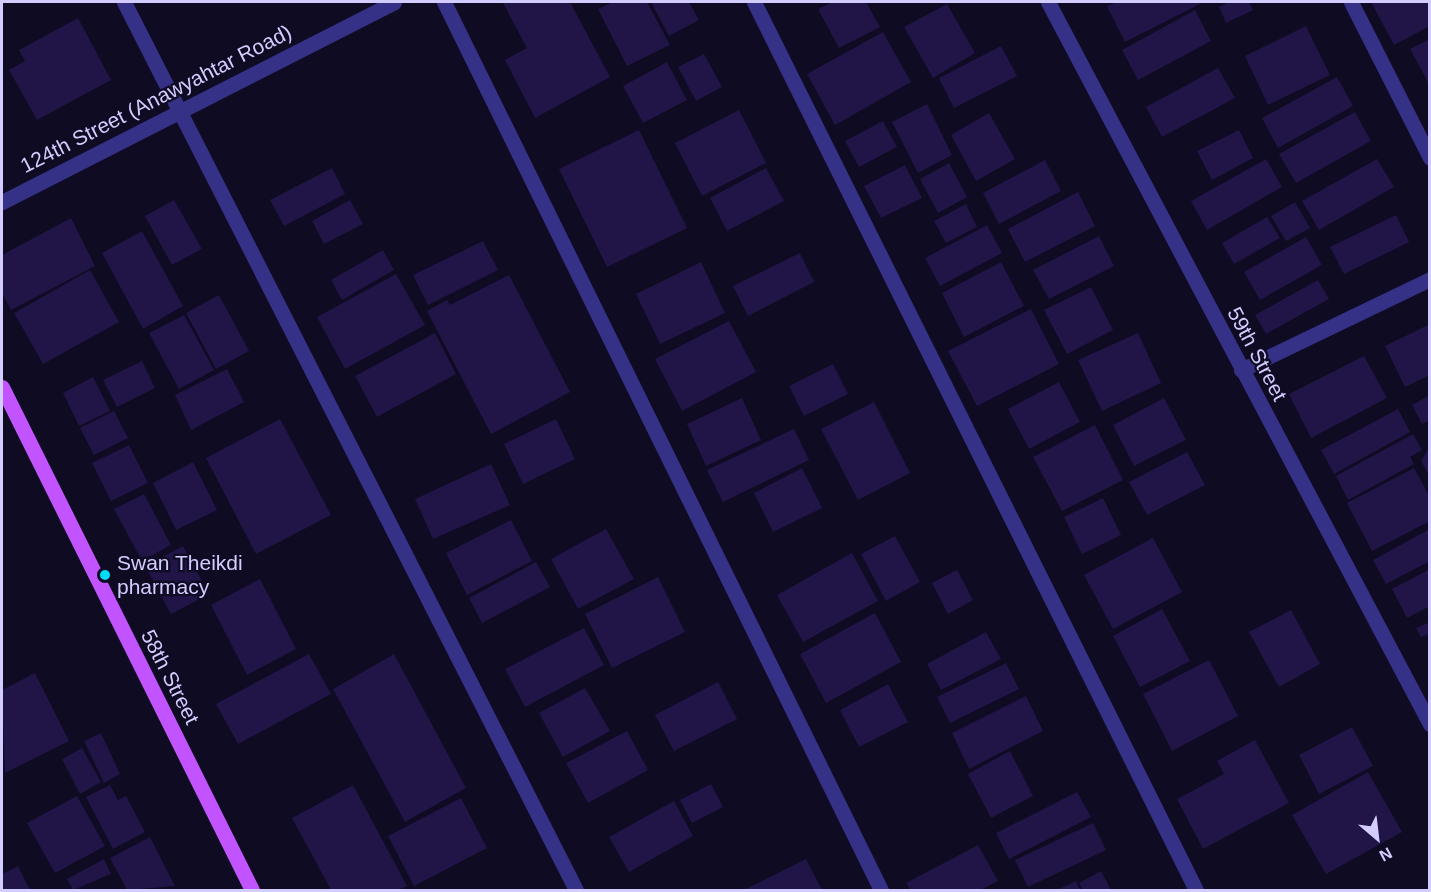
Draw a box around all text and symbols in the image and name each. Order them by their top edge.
street label: 124th Street (Anawyahtar Road) [16,19,296,179]
street label: 59th Street [1222,303,1292,405]
place label: Swan Theikdi pharmacy [117,550,243,600]
marker: Swan Theikdi pharmacy [98,568,112,582]
street label: 58th Street [135,626,205,728]
north arrow [1347,808,1407,868]
text: N [1377,844,1395,865]

